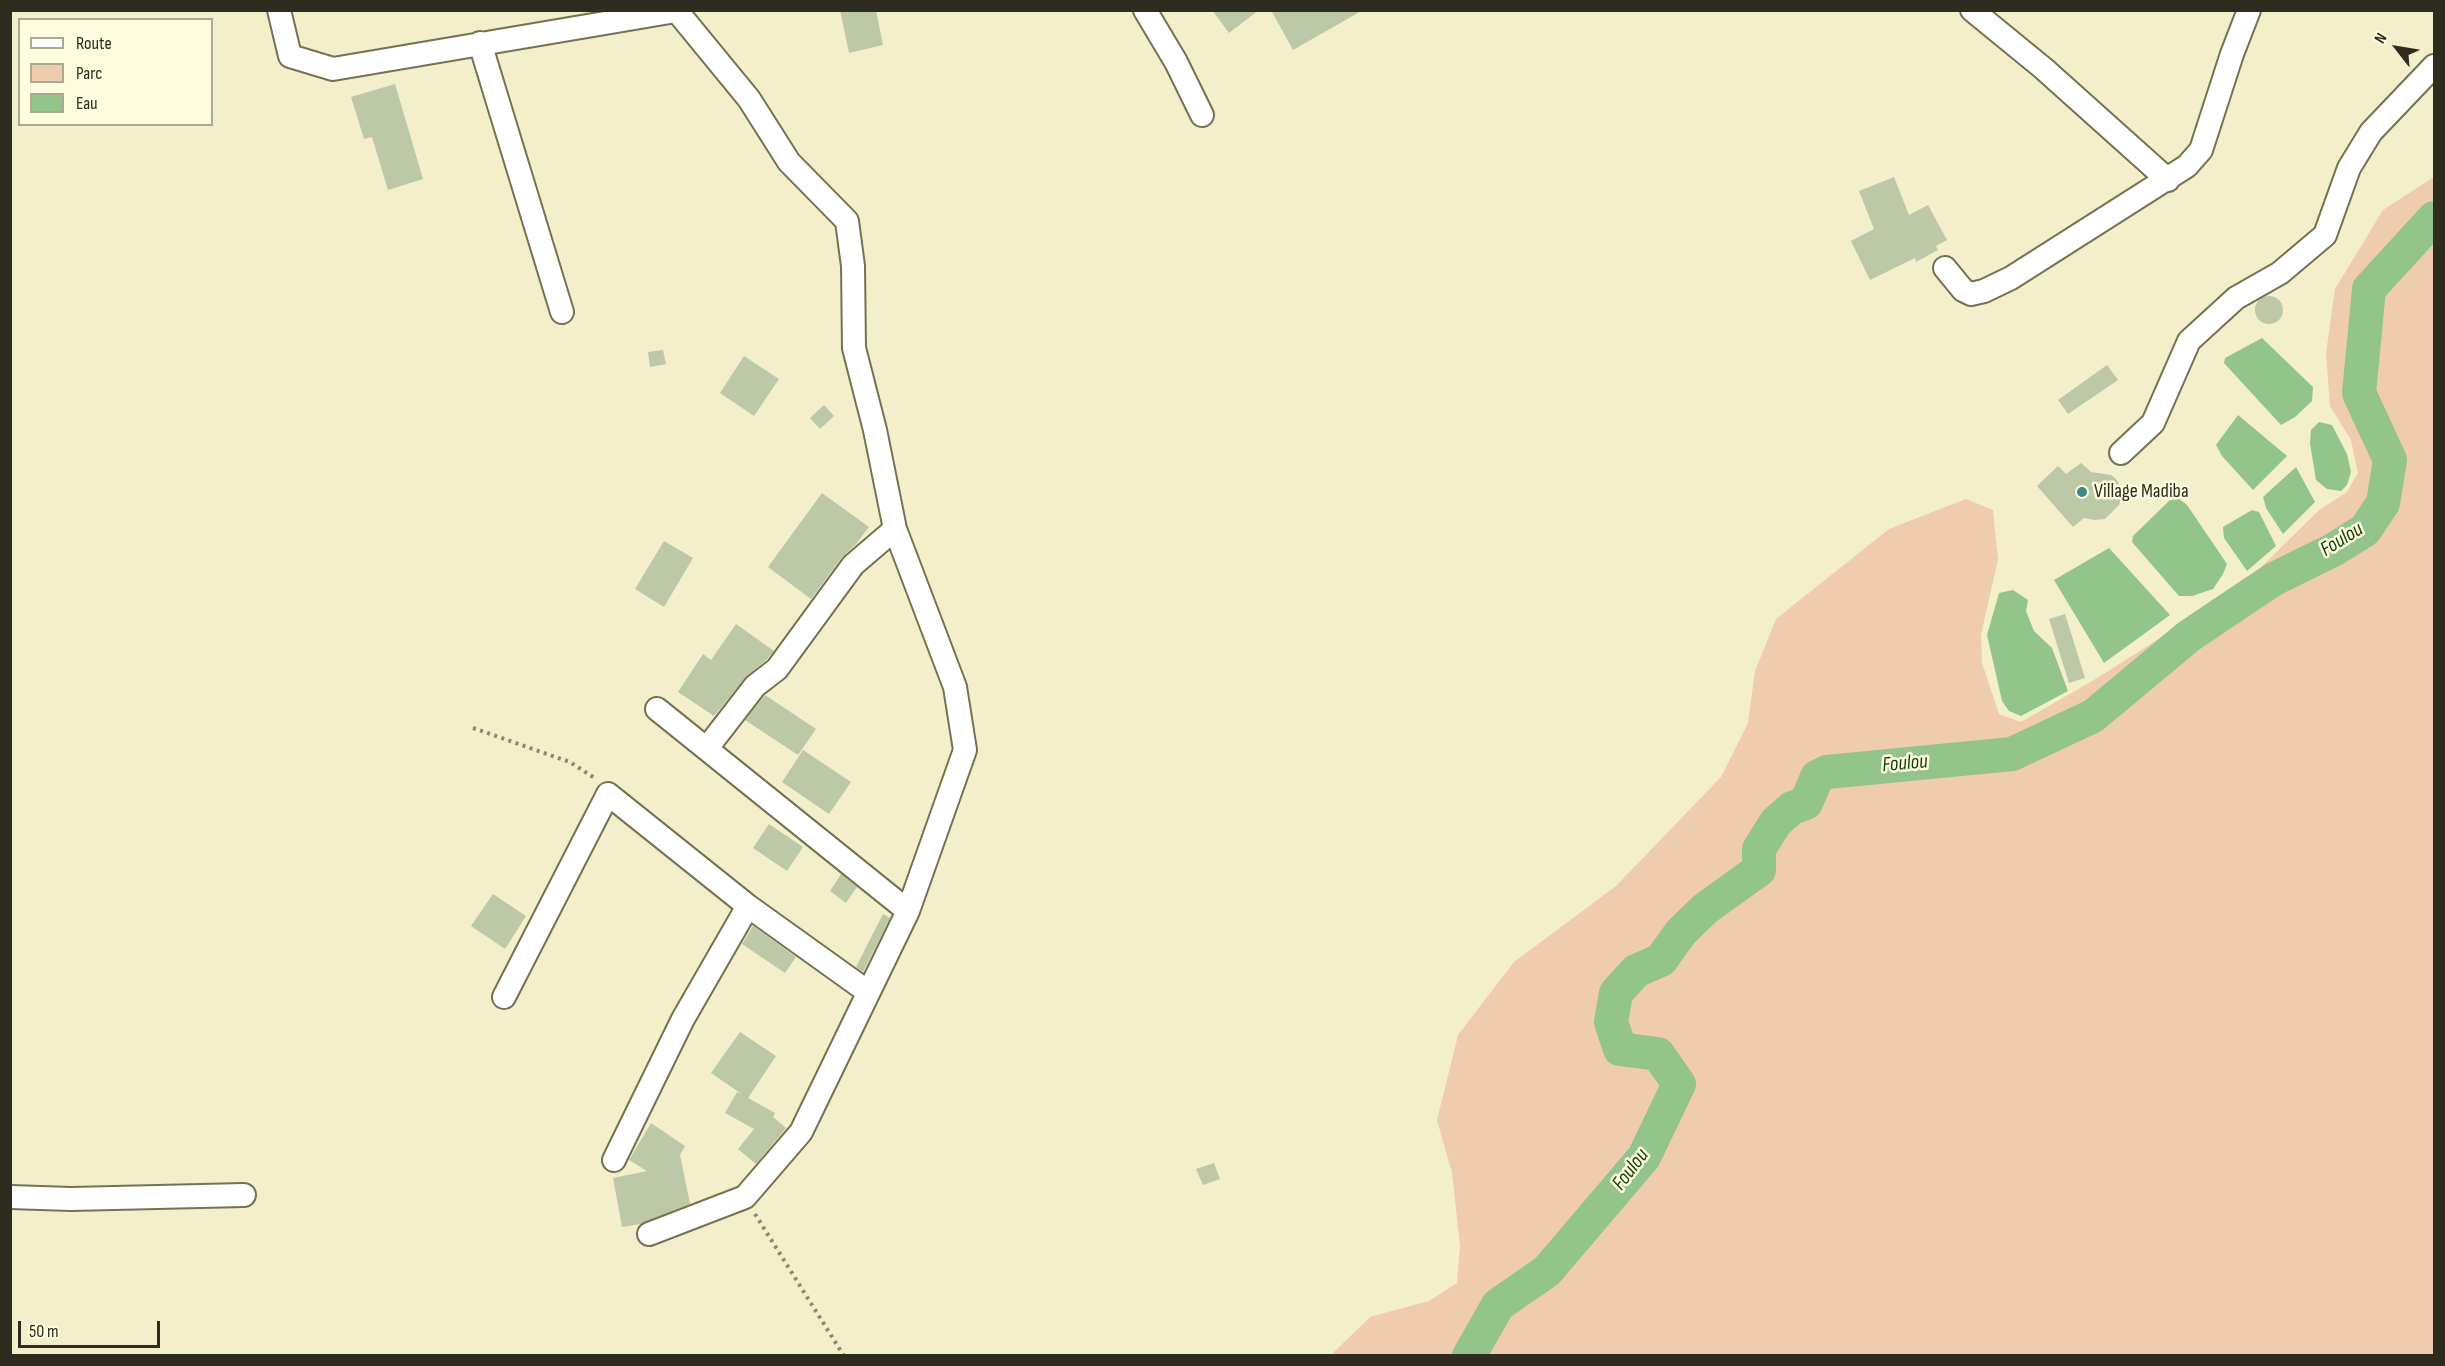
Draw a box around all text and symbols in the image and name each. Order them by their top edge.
legend [18,18,213,126]
north arrow [2367,18,2427,78]
text: N [2371,30,2391,47]
text: Route [76,33,112,54]
text: Parc [76,63,102,84]
text: Eau [76,93,98,114]
place label: Village Madiba [2094,480,2189,504]
marker: Village Madiba [2075,485,2089,499]
water label: Foulou [2316,517,2368,563]
water label: Foulou [1881,749,1929,779]
water label: Foulou [1607,1144,1655,1196]
scale bar [21,1309,164,1347]
text: 50 m [29,1321,59,1342]

